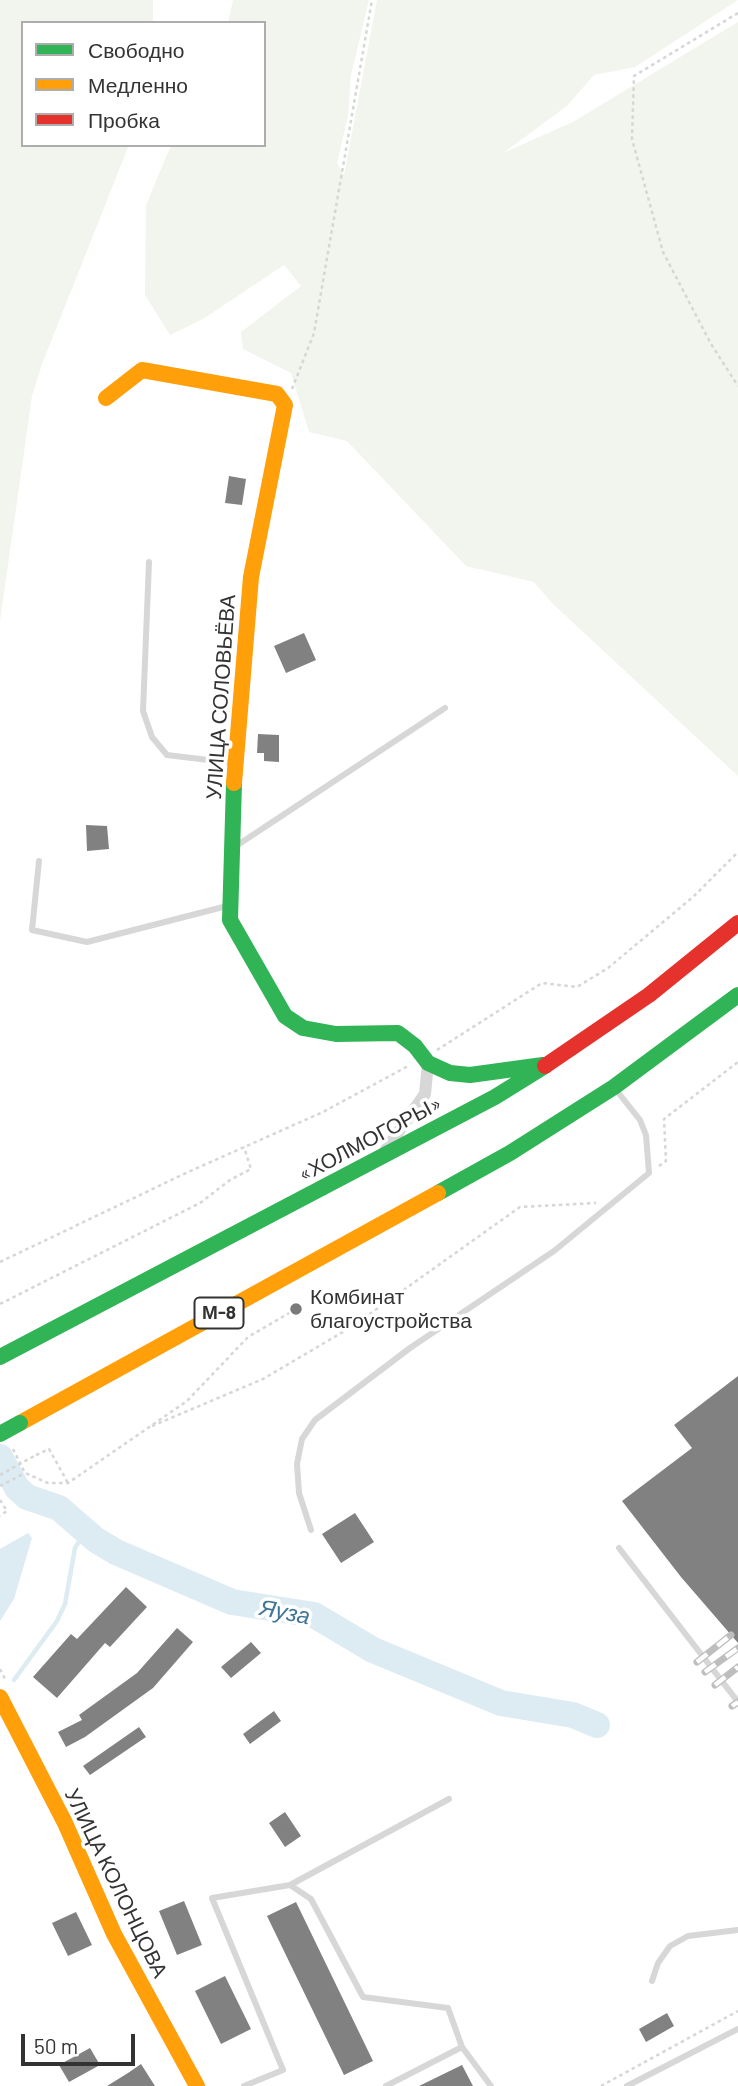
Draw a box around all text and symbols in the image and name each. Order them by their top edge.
legend [21,21,266,147]
text: Свободно [88,37,185,62]
text: Медленно [88,72,188,97]
text: Пробка [88,107,160,132]
street label: УЛИЦА СОЛОВЬЁВА [201,594,241,800]
street label: «ХОЛМОГОРЫ» [294,1091,446,1187]
place label: Комбинат благоустройства [310,1284,472,1334]
road number: М-8 [194,1298,244,1329]
marker: Комбинат благоустройства [288,1301,304,1317]
water label: Яуза [258,1594,312,1630]
street label: УЛИЦА КОЛОНЦОВА [59,1784,173,1982]
scale bar [24,2020,138,2064]
text: 50 m [34,2033,78,2058]

